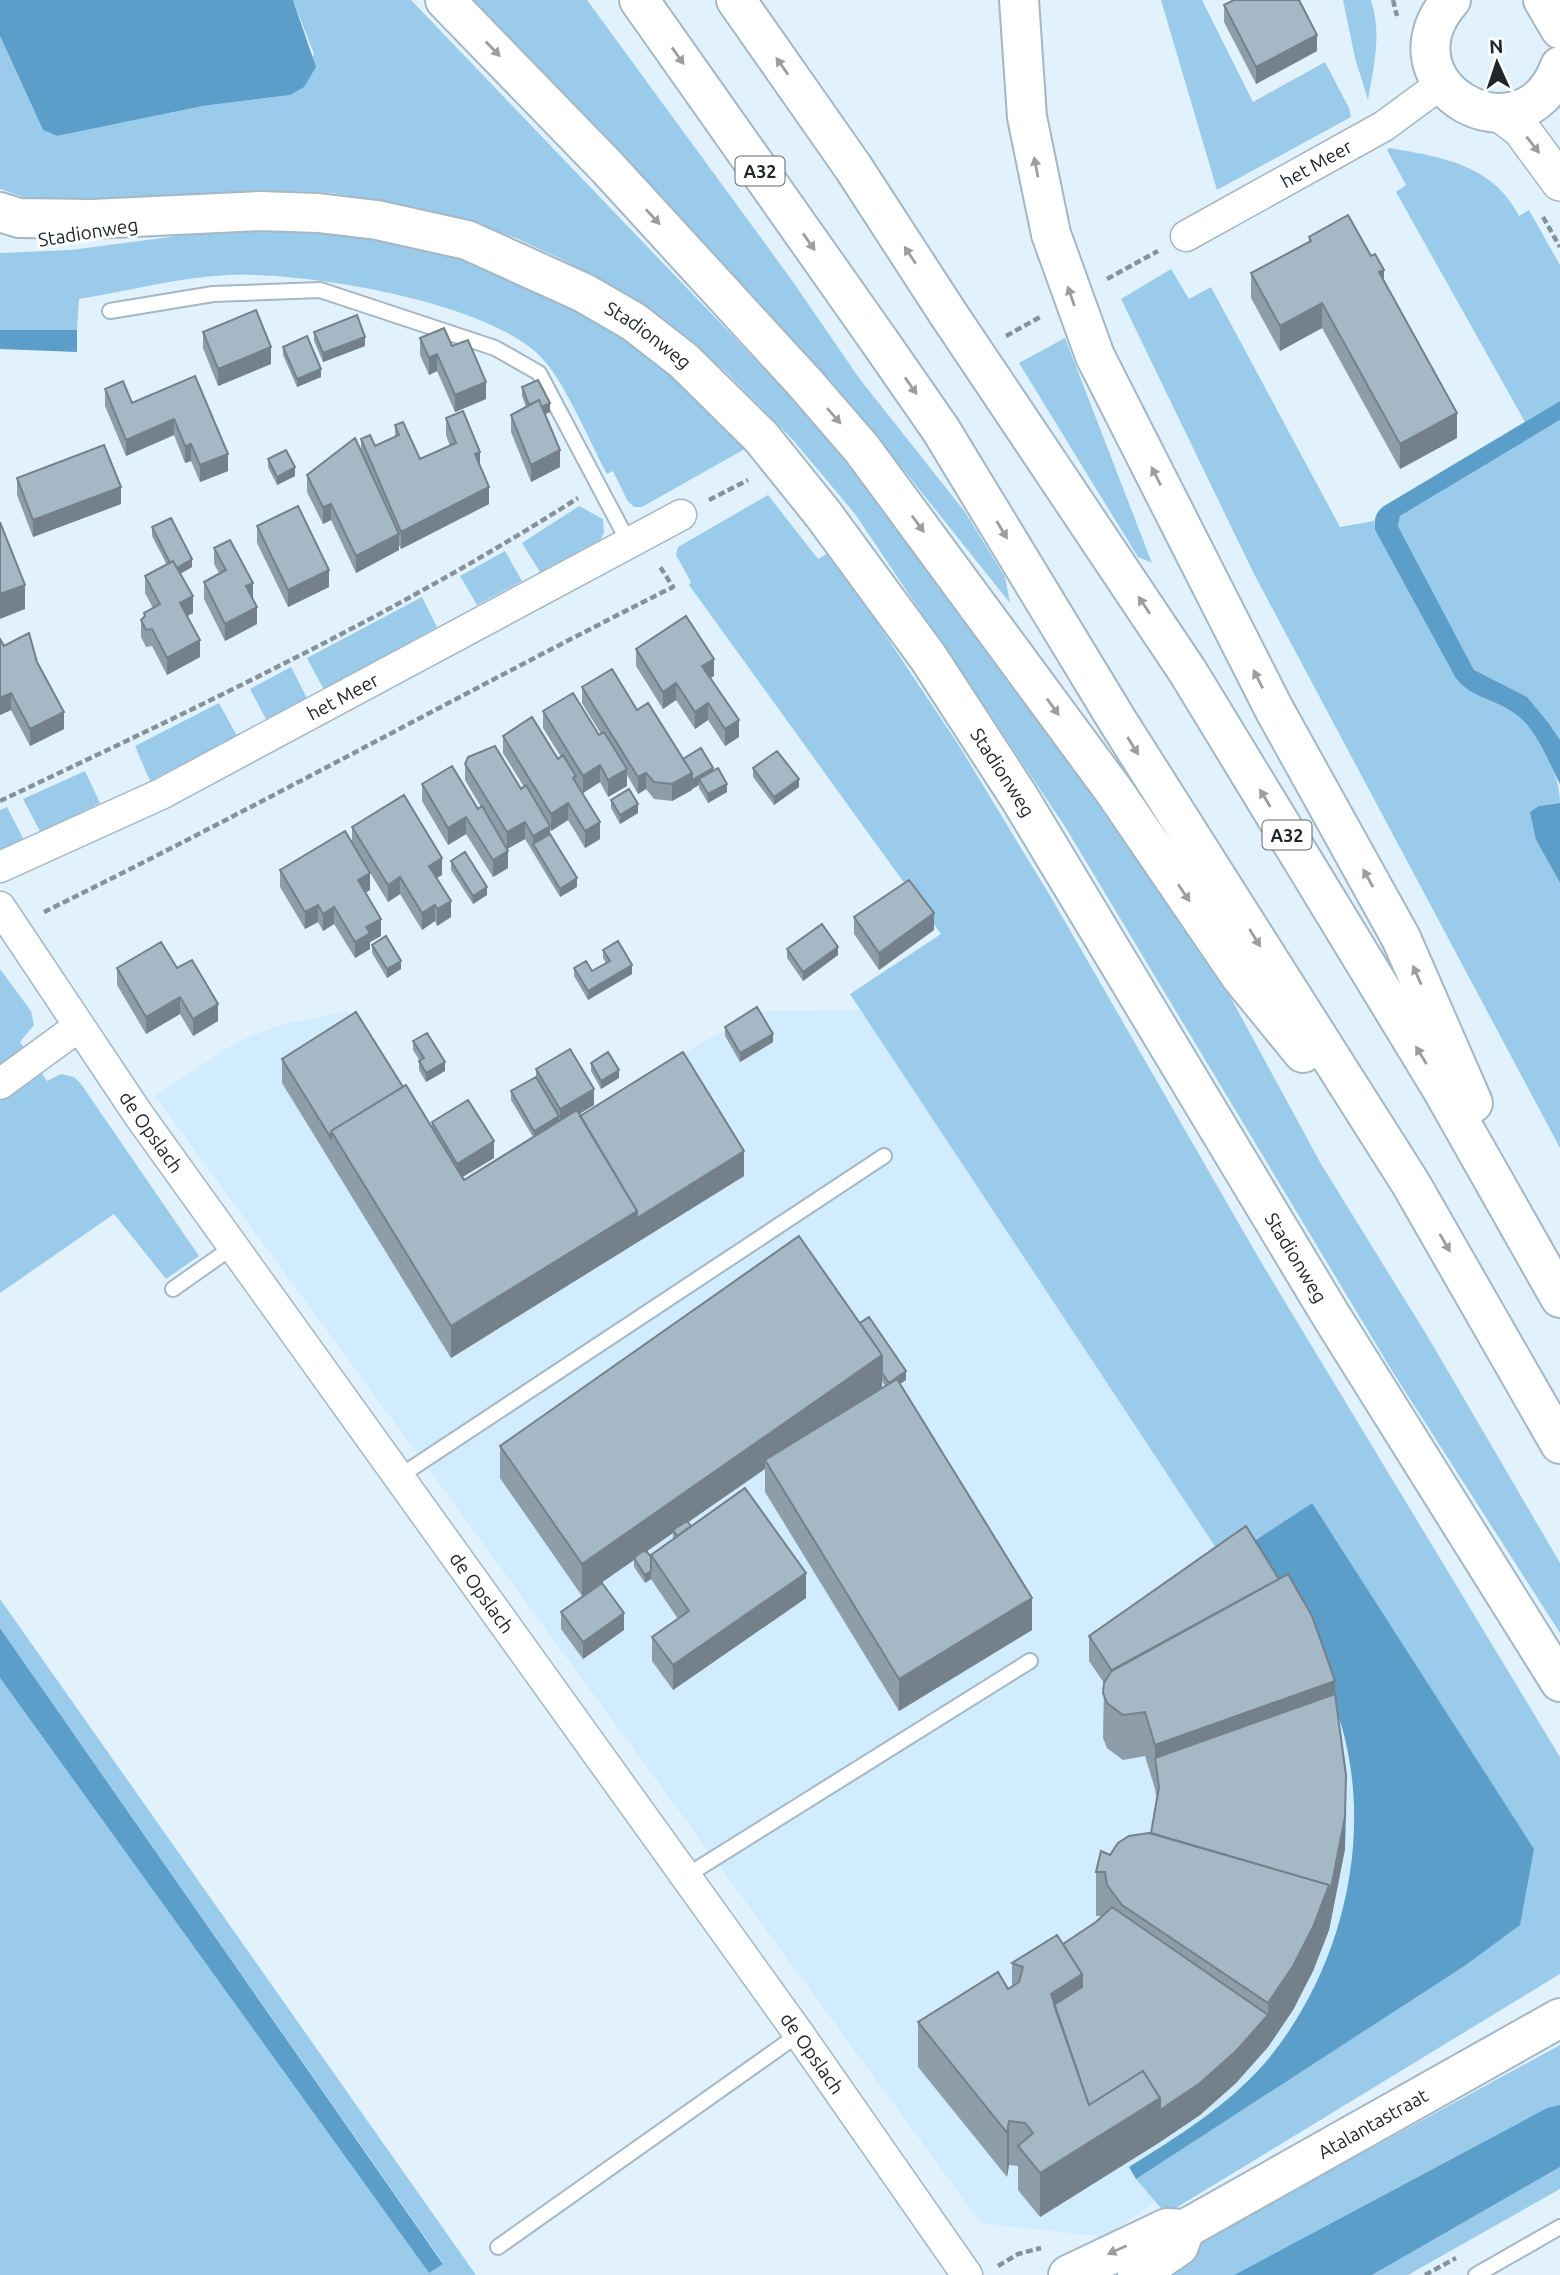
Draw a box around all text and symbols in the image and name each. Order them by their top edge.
north arrow [1462,28,1532,98]
text: N [1488,35,1504,57]
one-way arrow [484,40,500,57]
one-way arrow [671,47,685,65]
one-way arrow [776,57,790,76]
street label: het Meer [1277,135,1356,192]
one-way arrow [1526,135,1541,153]
road number: A32 [736,156,784,186]
one-way arrow [1030,156,1041,178]
one-way arrow [645,208,661,226]
street label: Stadionweg [36,213,140,251]
one-way arrow [802,233,816,251]
one-way arrow [903,246,917,264]
one-way arrow [1065,285,1076,306]
street label: Stadionweg [601,297,696,373]
one-way arrow [904,377,918,395]
one-way arrow [826,407,842,425]
one-way arrow [1151,465,1163,485]
one-way arrow [910,515,924,533]
one-way arrow [996,521,1008,540]
one-way arrow [1137,596,1151,614]
street label: het Meer [303,668,382,725]
one-way arrow [1253,669,1264,689]
one-way arrow [1045,698,1059,716]
street label: Stadionweg [966,724,1039,821]
one-way arrow [1126,736,1139,755]
one-way arrow [1258,788,1271,807]
road number: A32 [1262,820,1312,850]
one-way arrow [1362,869,1374,888]
one-way arrow [1177,884,1191,902]
one-way arrow [1248,928,1261,947]
one-way arrow [1412,964,1423,985]
one-way arrow [1415,1045,1428,1065]
street label: de Opslach [115,1087,188,1177]
street label: Stadionweg [1261,1209,1332,1307]
one-way arrow [1439,1234,1451,1253]
street label: de Opslach [445,1548,518,1637]
street label: de Opslach [776,2008,848,2098]
street label: Atalantastraat [1314,2084,1432,2163]
one-way arrow [1106,2245,1127,2256]

